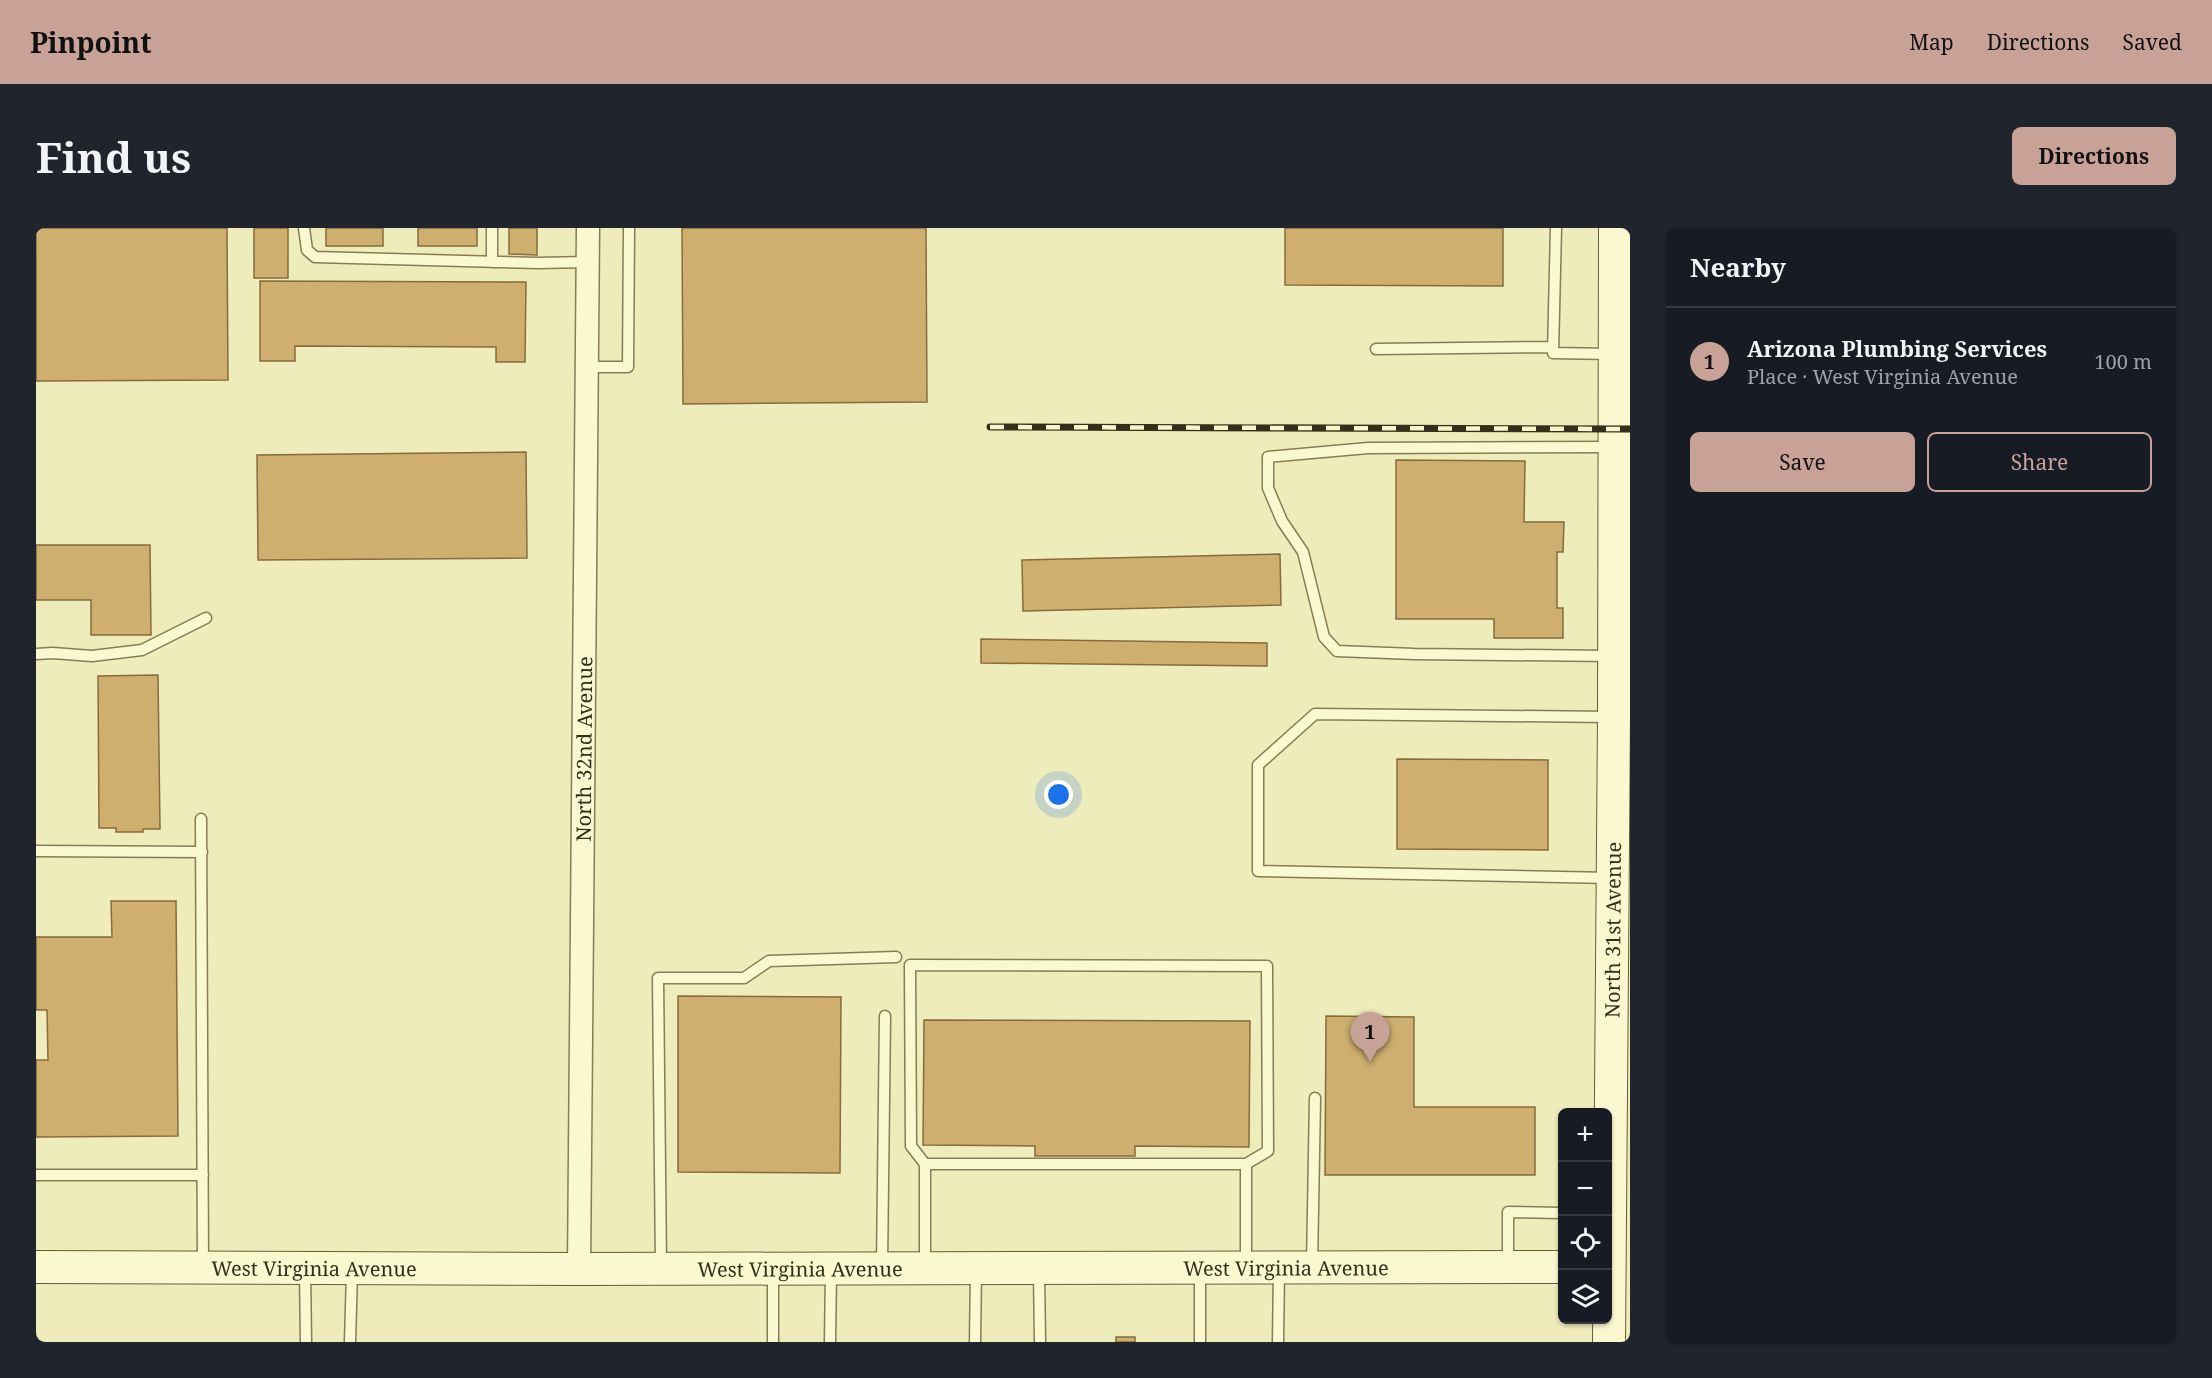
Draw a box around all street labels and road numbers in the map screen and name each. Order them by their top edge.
street label: North 32nd Avenue [569,656,598,842]
street label: North 31st Avenue [1598,842,1627,1018]
street label: West Virginia Avenue [211,1254,417,1282]
street label: West Virginia Avenue [1183,1254,1389,1281]
street label: West Virginia Avenue [697,1255,903,1282]

